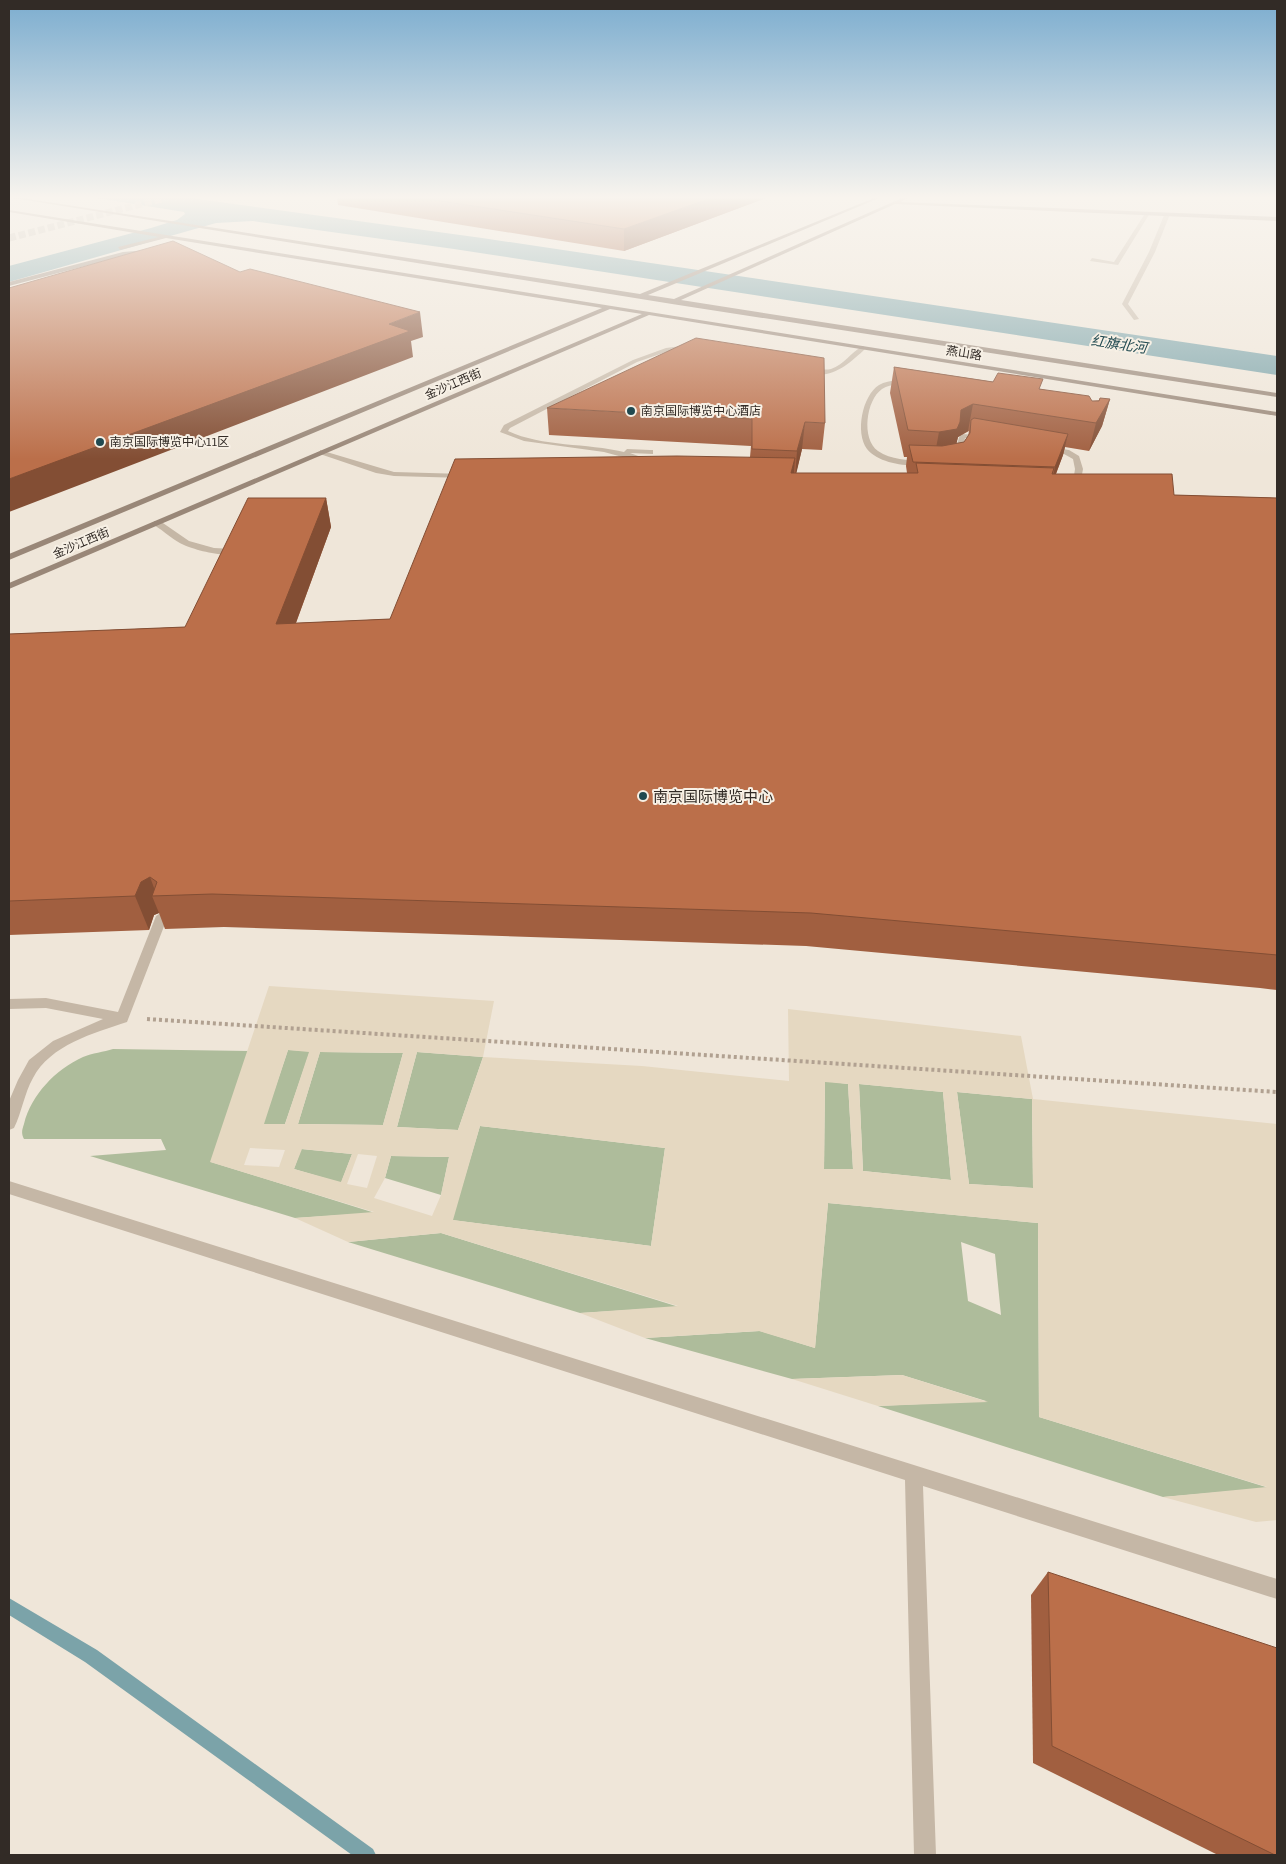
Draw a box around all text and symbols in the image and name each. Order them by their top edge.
water label: 红旗北河 [1090,332,1151,356]
street label: 燕山路 [945,343,983,363]
street label: 金沙江西街 [423,366,483,402]
place label: 南京国际博览中心酒店 [641,404,761,418]
marker: 南京国际博览中心酒店 [625,405,637,417]
place label: 南京国际博览中心11区 [110,435,229,449]
marker: 南京国际博览中心11区 [94,436,106,448]
street label: 金沙江西街 [51,525,111,561]
place label: 南京国际博览中心 [653,788,773,805]
marker: 南京国际博览中心 [637,790,649,802]

